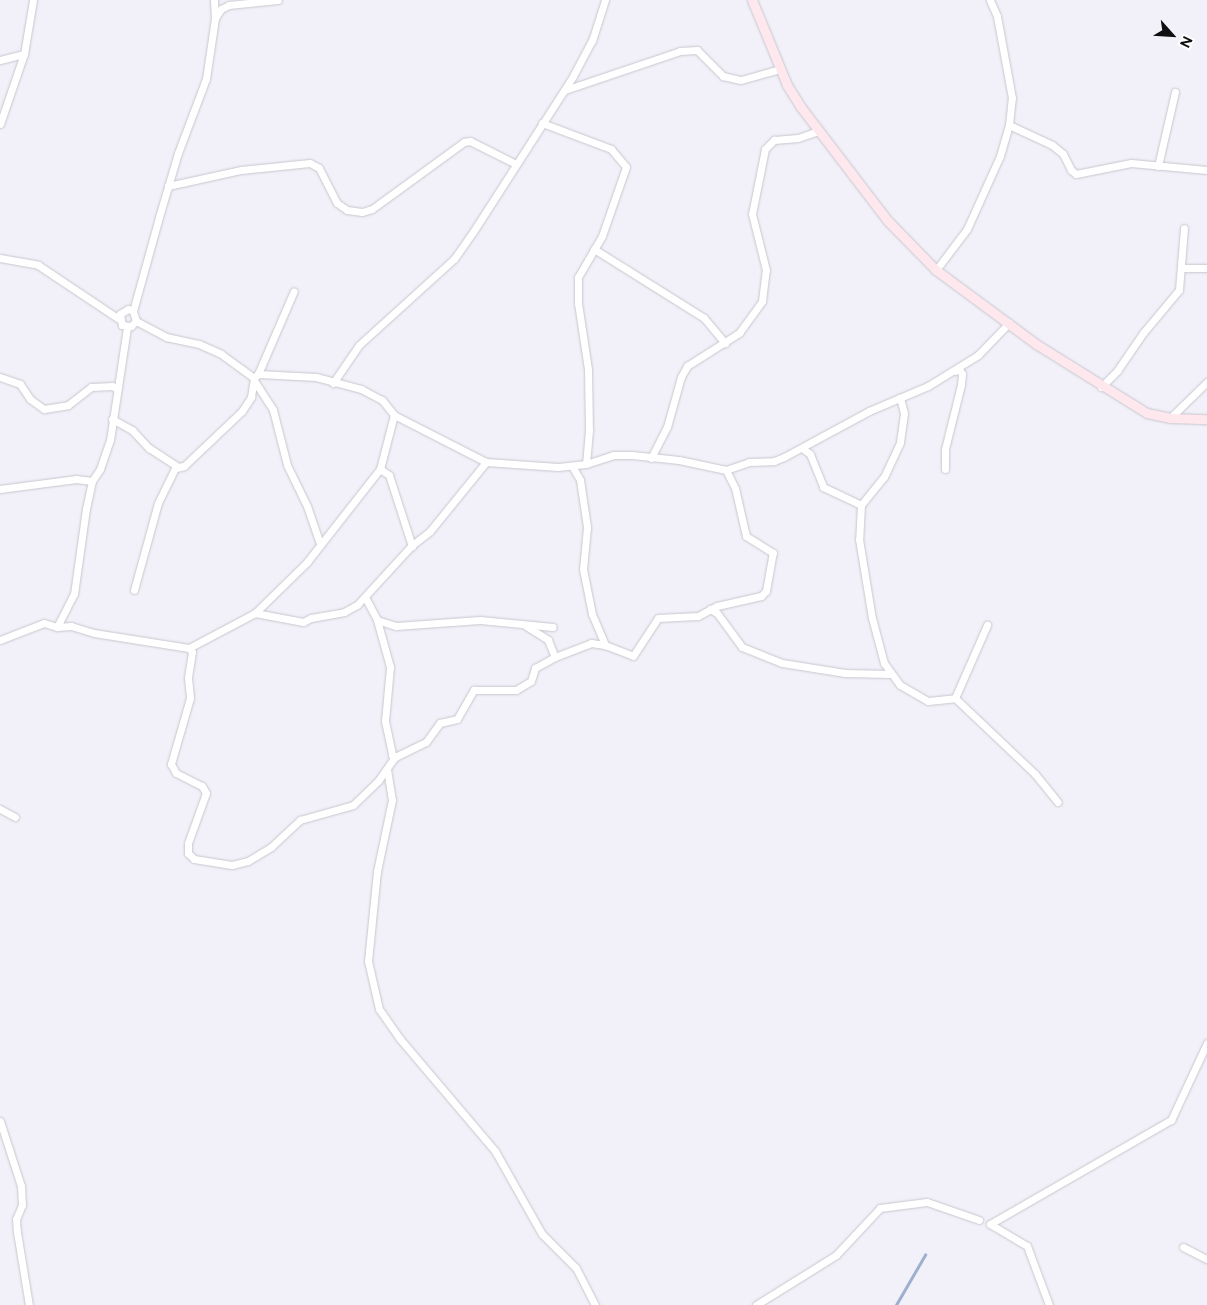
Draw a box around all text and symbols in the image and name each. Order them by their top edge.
north arrow [1147,10,1197,60]
text: N [1176,33,1196,50]

